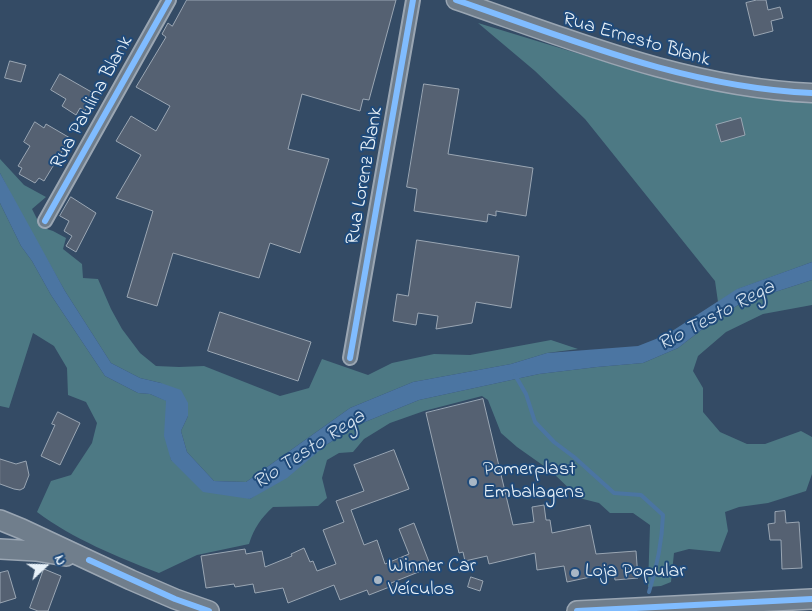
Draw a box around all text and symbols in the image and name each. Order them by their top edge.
street label: Rua Ernesto Blank [559,8,713,74]
street label: Rua Paulina Blank [47,32,139,174]
street label: Rua Lorenz Blank [342,105,390,247]
water label: Rio Testo Rega [654,276,780,358]
water label: Rio Testo Rega [249,405,371,497]
place label: Pomerplast Embalagens [483,459,584,506]
marker: Pomerplast Embalagens [467,476,479,488]
north arrow [20,541,70,591]
text: N [48,552,71,569]
place label: Winner Car Veículos [388,556,476,603]
place label: Loja Popular [585,561,686,585]
marker: Loja Popular [569,567,581,579]
marker: Winner Car Veículos [372,574,384,586]

